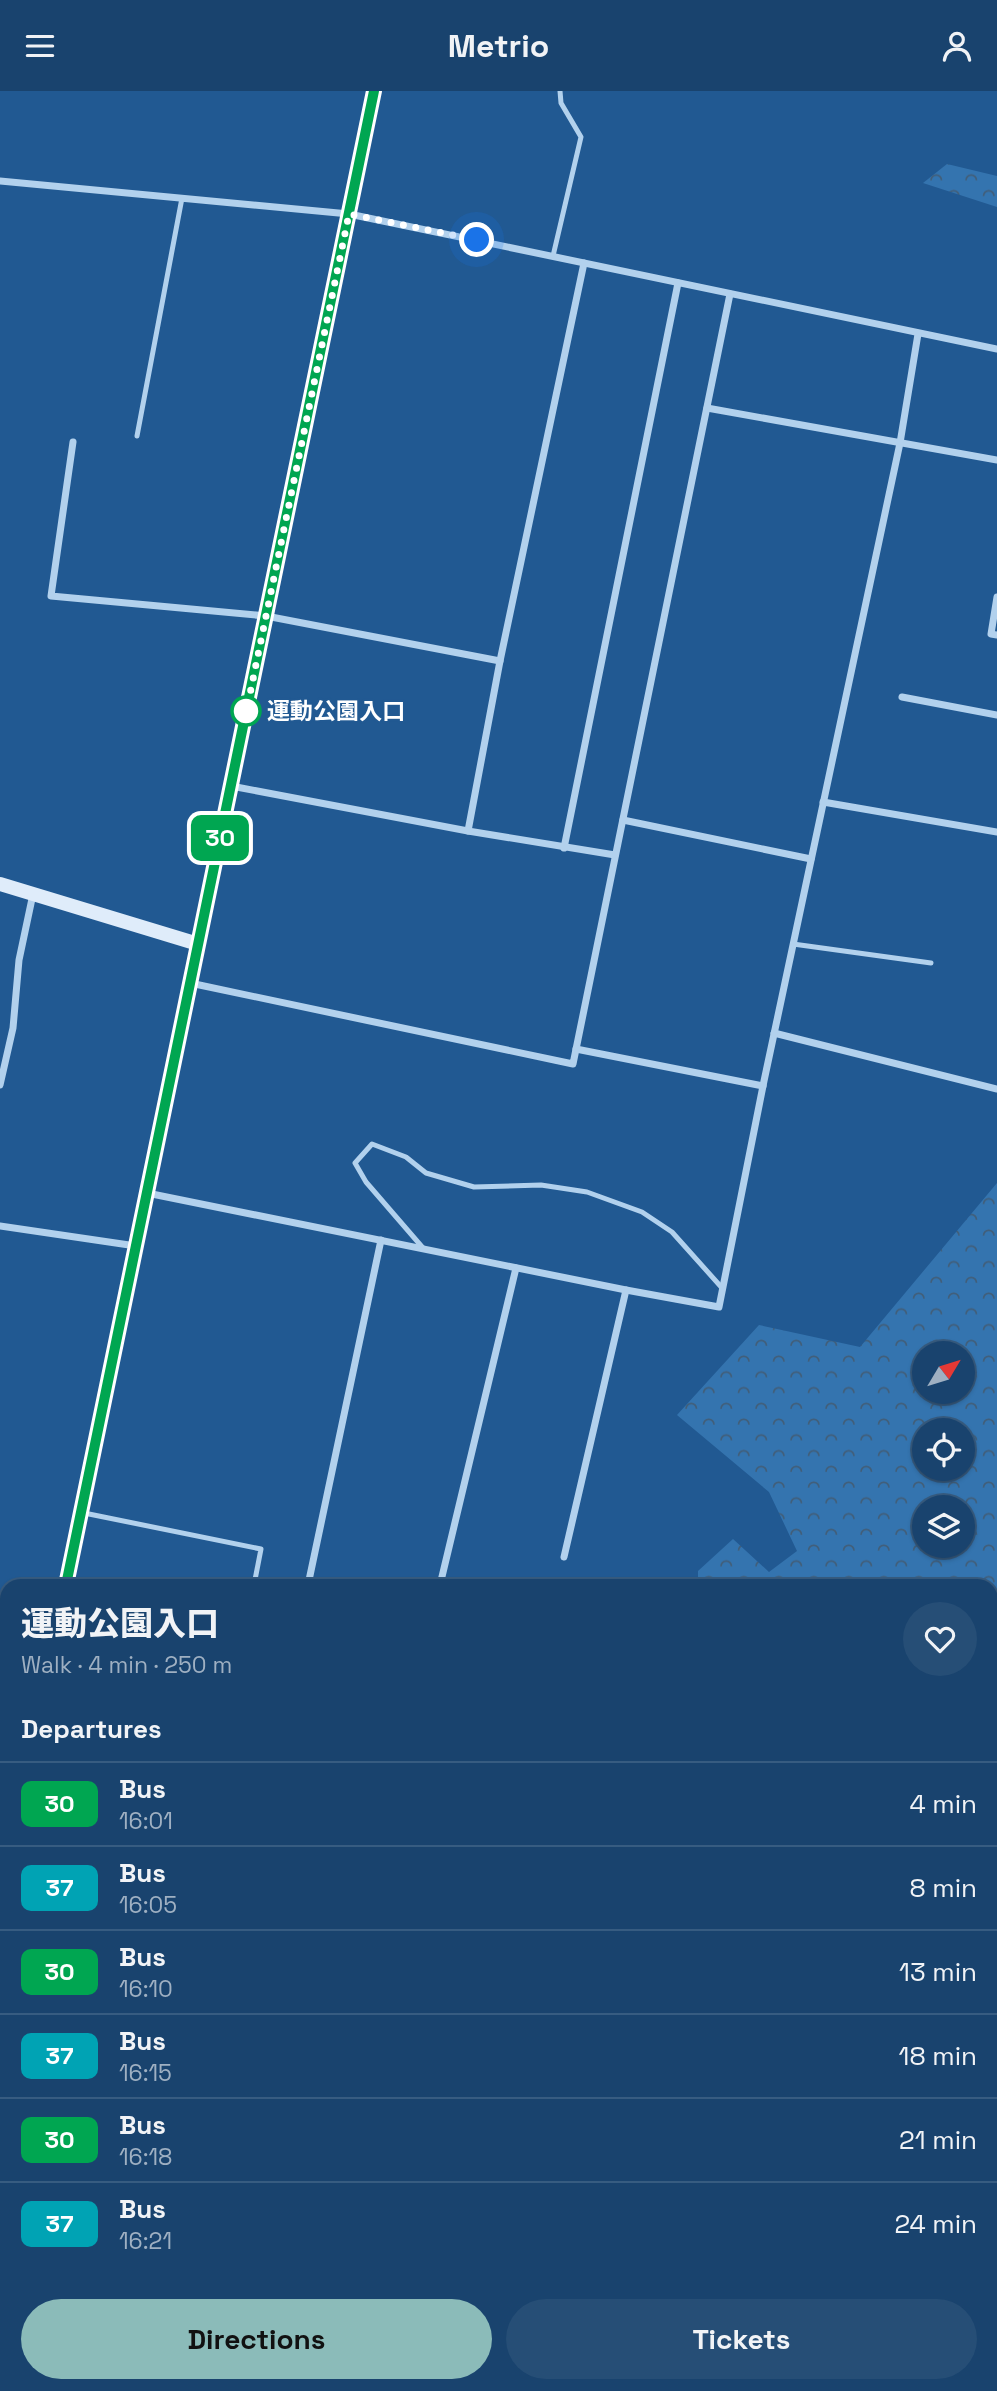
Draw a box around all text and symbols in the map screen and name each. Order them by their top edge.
text: Metrio [448,26,549,66]
icon: menu [21,27,59,65]
icon: person [938,27,976,65]
your location [459,222,494,257]
marker: 運動公園入口 [231,696,261,726]
place label: 運動公園入口 [267,696,405,726]
line badge: 30 [188,815,252,861]
text: 30 [205,822,235,853]
north arrow [912,1341,975,1403]
map controls [912,1341,975,1558]
button: locate [912,1418,975,1481]
button: layers [912,1495,975,1558]
button: heart [903,1602,977,1676]
text: 運動公園入口 [21,1603,219,1645]
text: Walk · 4 min · 250 m [21,1650,232,1680]
text: Departures [21,1712,162,1746]
text: Bus [119,1772,166,1806]
text: 4 min [909,1787,977,1821]
text: 30 [44,1788,75,1819]
text: 16:01 [119,1806,173,1836]
text: Bus [119,1856,166,1890]
text: 8 min [909,1871,977,1905]
text: 37 [46,1872,73,1903]
text: 16:05 [119,1890,177,1920]
text: Bus [119,1940,166,1974]
text: 13 min [899,1955,977,1989]
text: 30 [44,1956,75,1987]
text: 16:10 [119,1974,173,2004]
text: Bus [119,2024,166,2058]
text: 18 min [899,2039,977,2073]
text: 37 [46,2040,73,2071]
text: 16:15 [119,2058,172,2088]
text: Bus [119,2108,166,2142]
text: 21 min [899,2123,977,2157]
text: 30 [44,2124,75,2155]
text: 16:18 [119,2142,172,2172]
text: Bus [119,2192,166,2226]
text: 24 min [894,2207,977,2241]
text: 37 [46,2208,73,2239]
text: 16:21 [119,2226,172,2256]
button: Directions [21,2299,492,2379]
button: Tickets [506,2299,977,2379]

